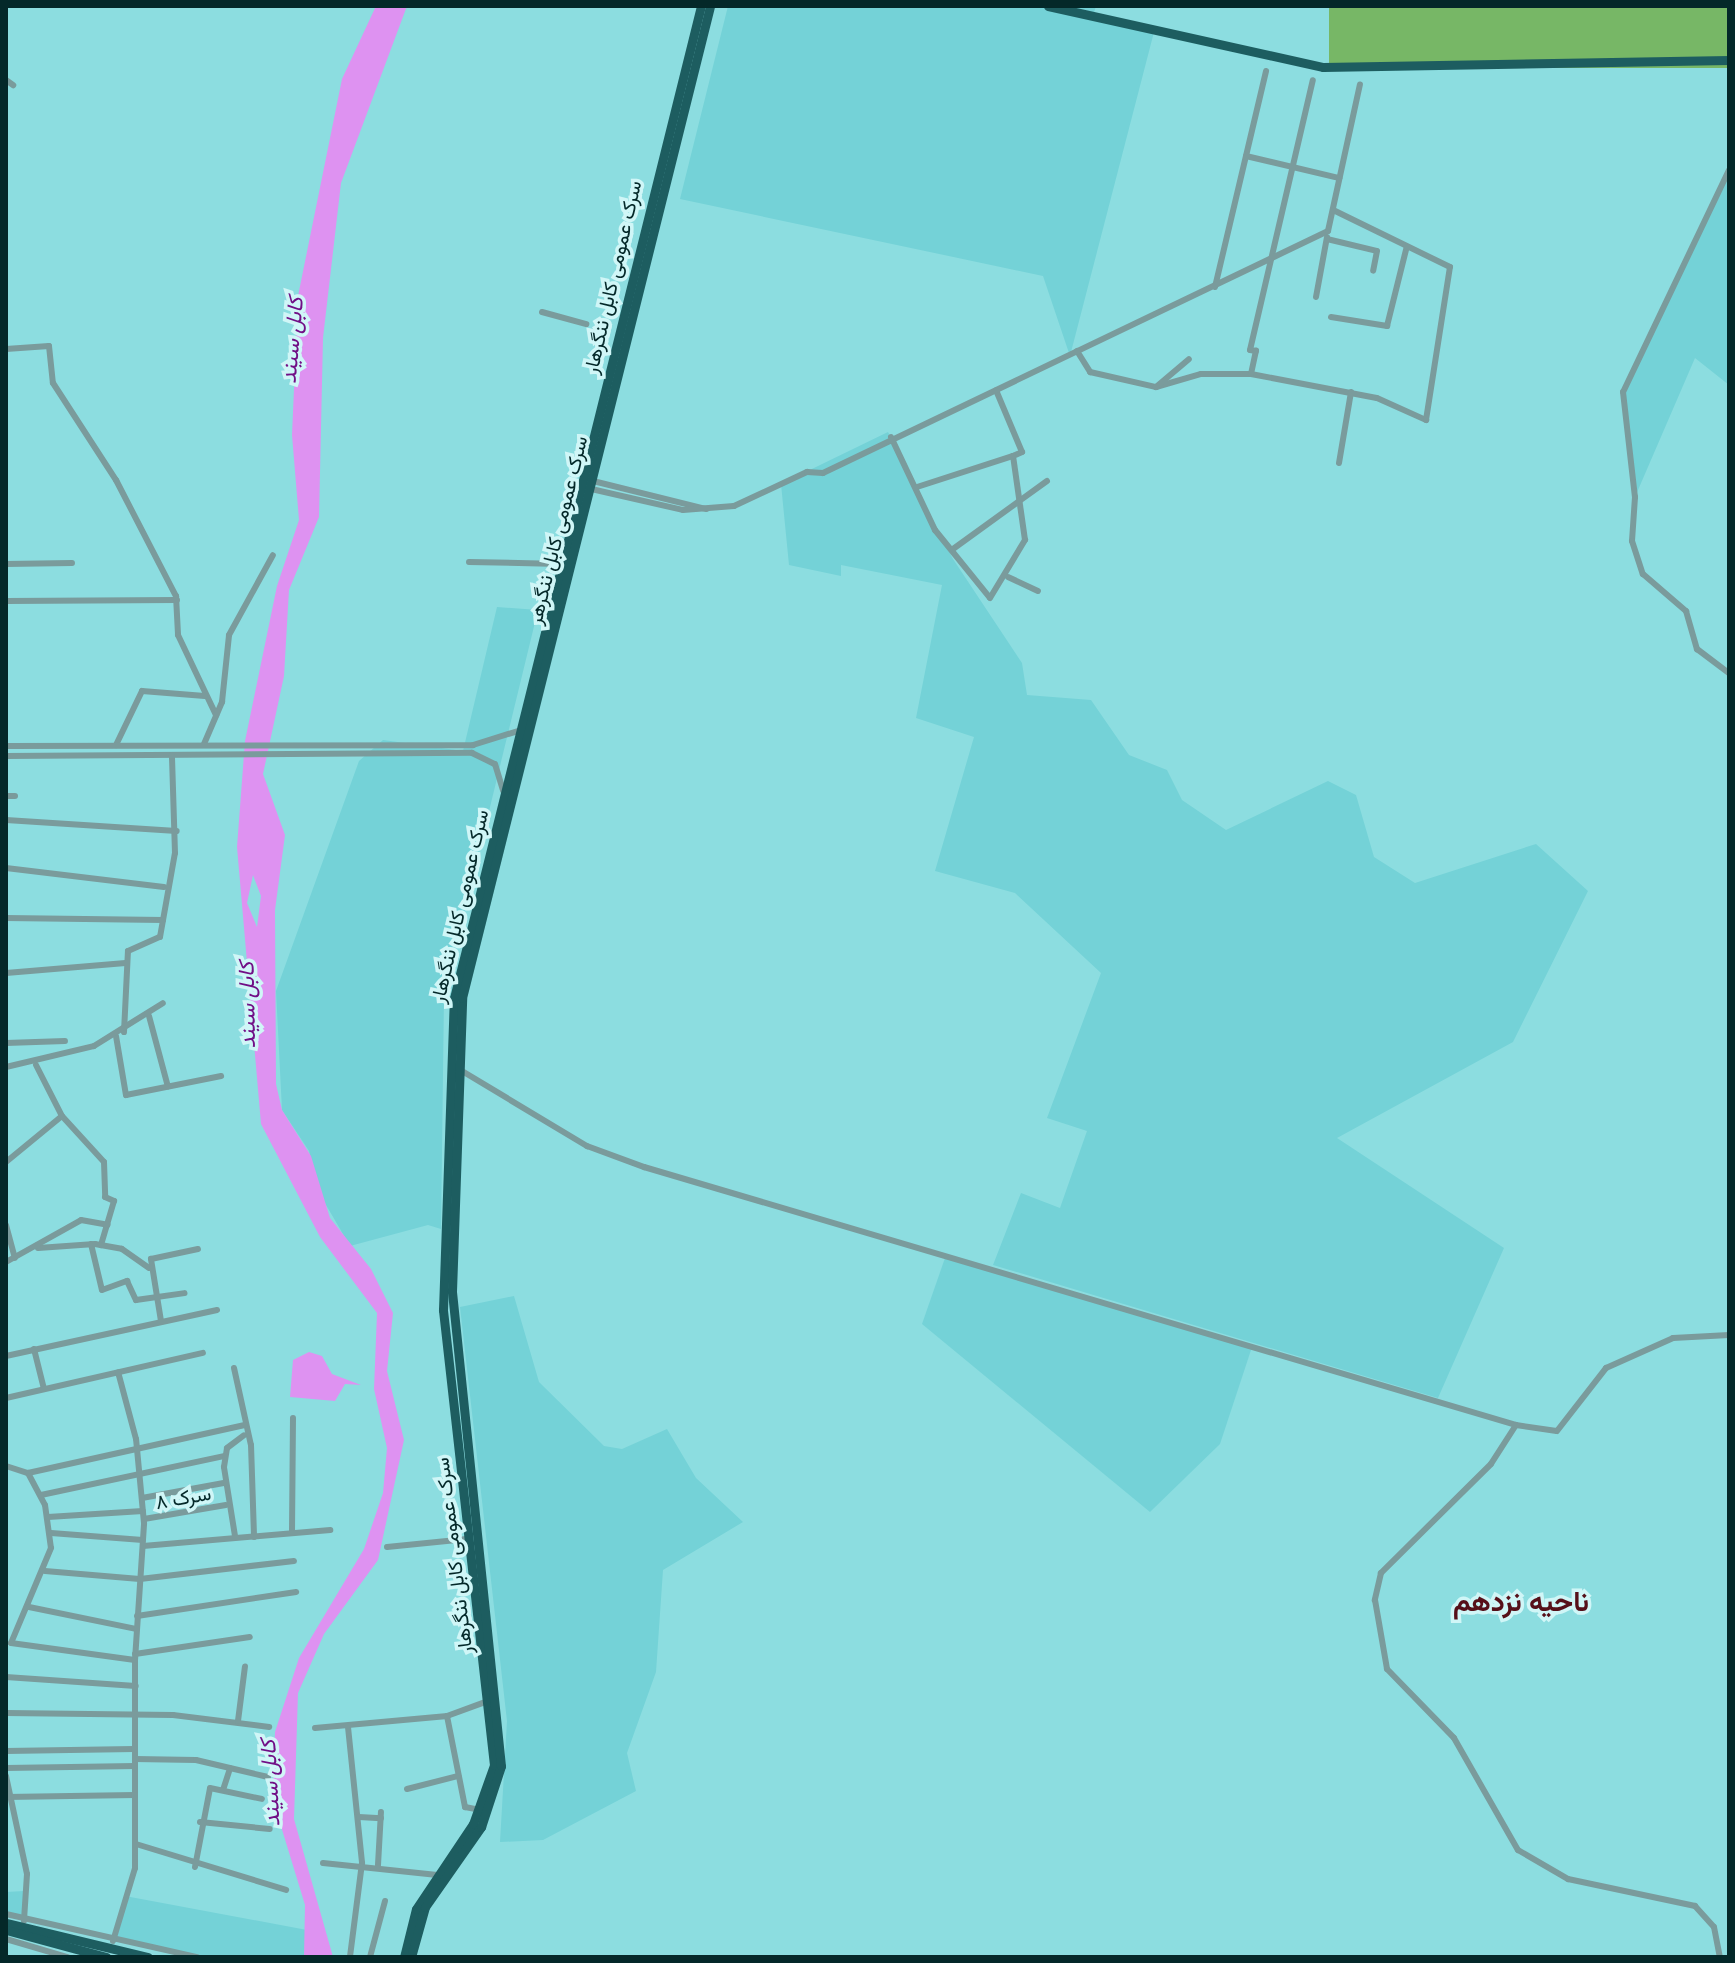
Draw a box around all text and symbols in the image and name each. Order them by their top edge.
street label: سرک عمومی کابل ننگرهار [578,178,646,376]
water label: کابل سيند [274,296,308,384]
street label: سرک عمومی کابل ننگرهر [522,433,592,627]
street label: سرک عمومی کابل ننگرهار [425,807,493,1005]
water label: کابل سيند [232,961,260,1049]
street label: سرک عمومی کابل ننگرهار [429,1456,477,1656]
street label: سرک ۸ [153,1480,213,1514]
district label: ناحیه نزدهم [1453,1583,1589,1617]
water label: کابل سيند [254,1739,284,1827]

